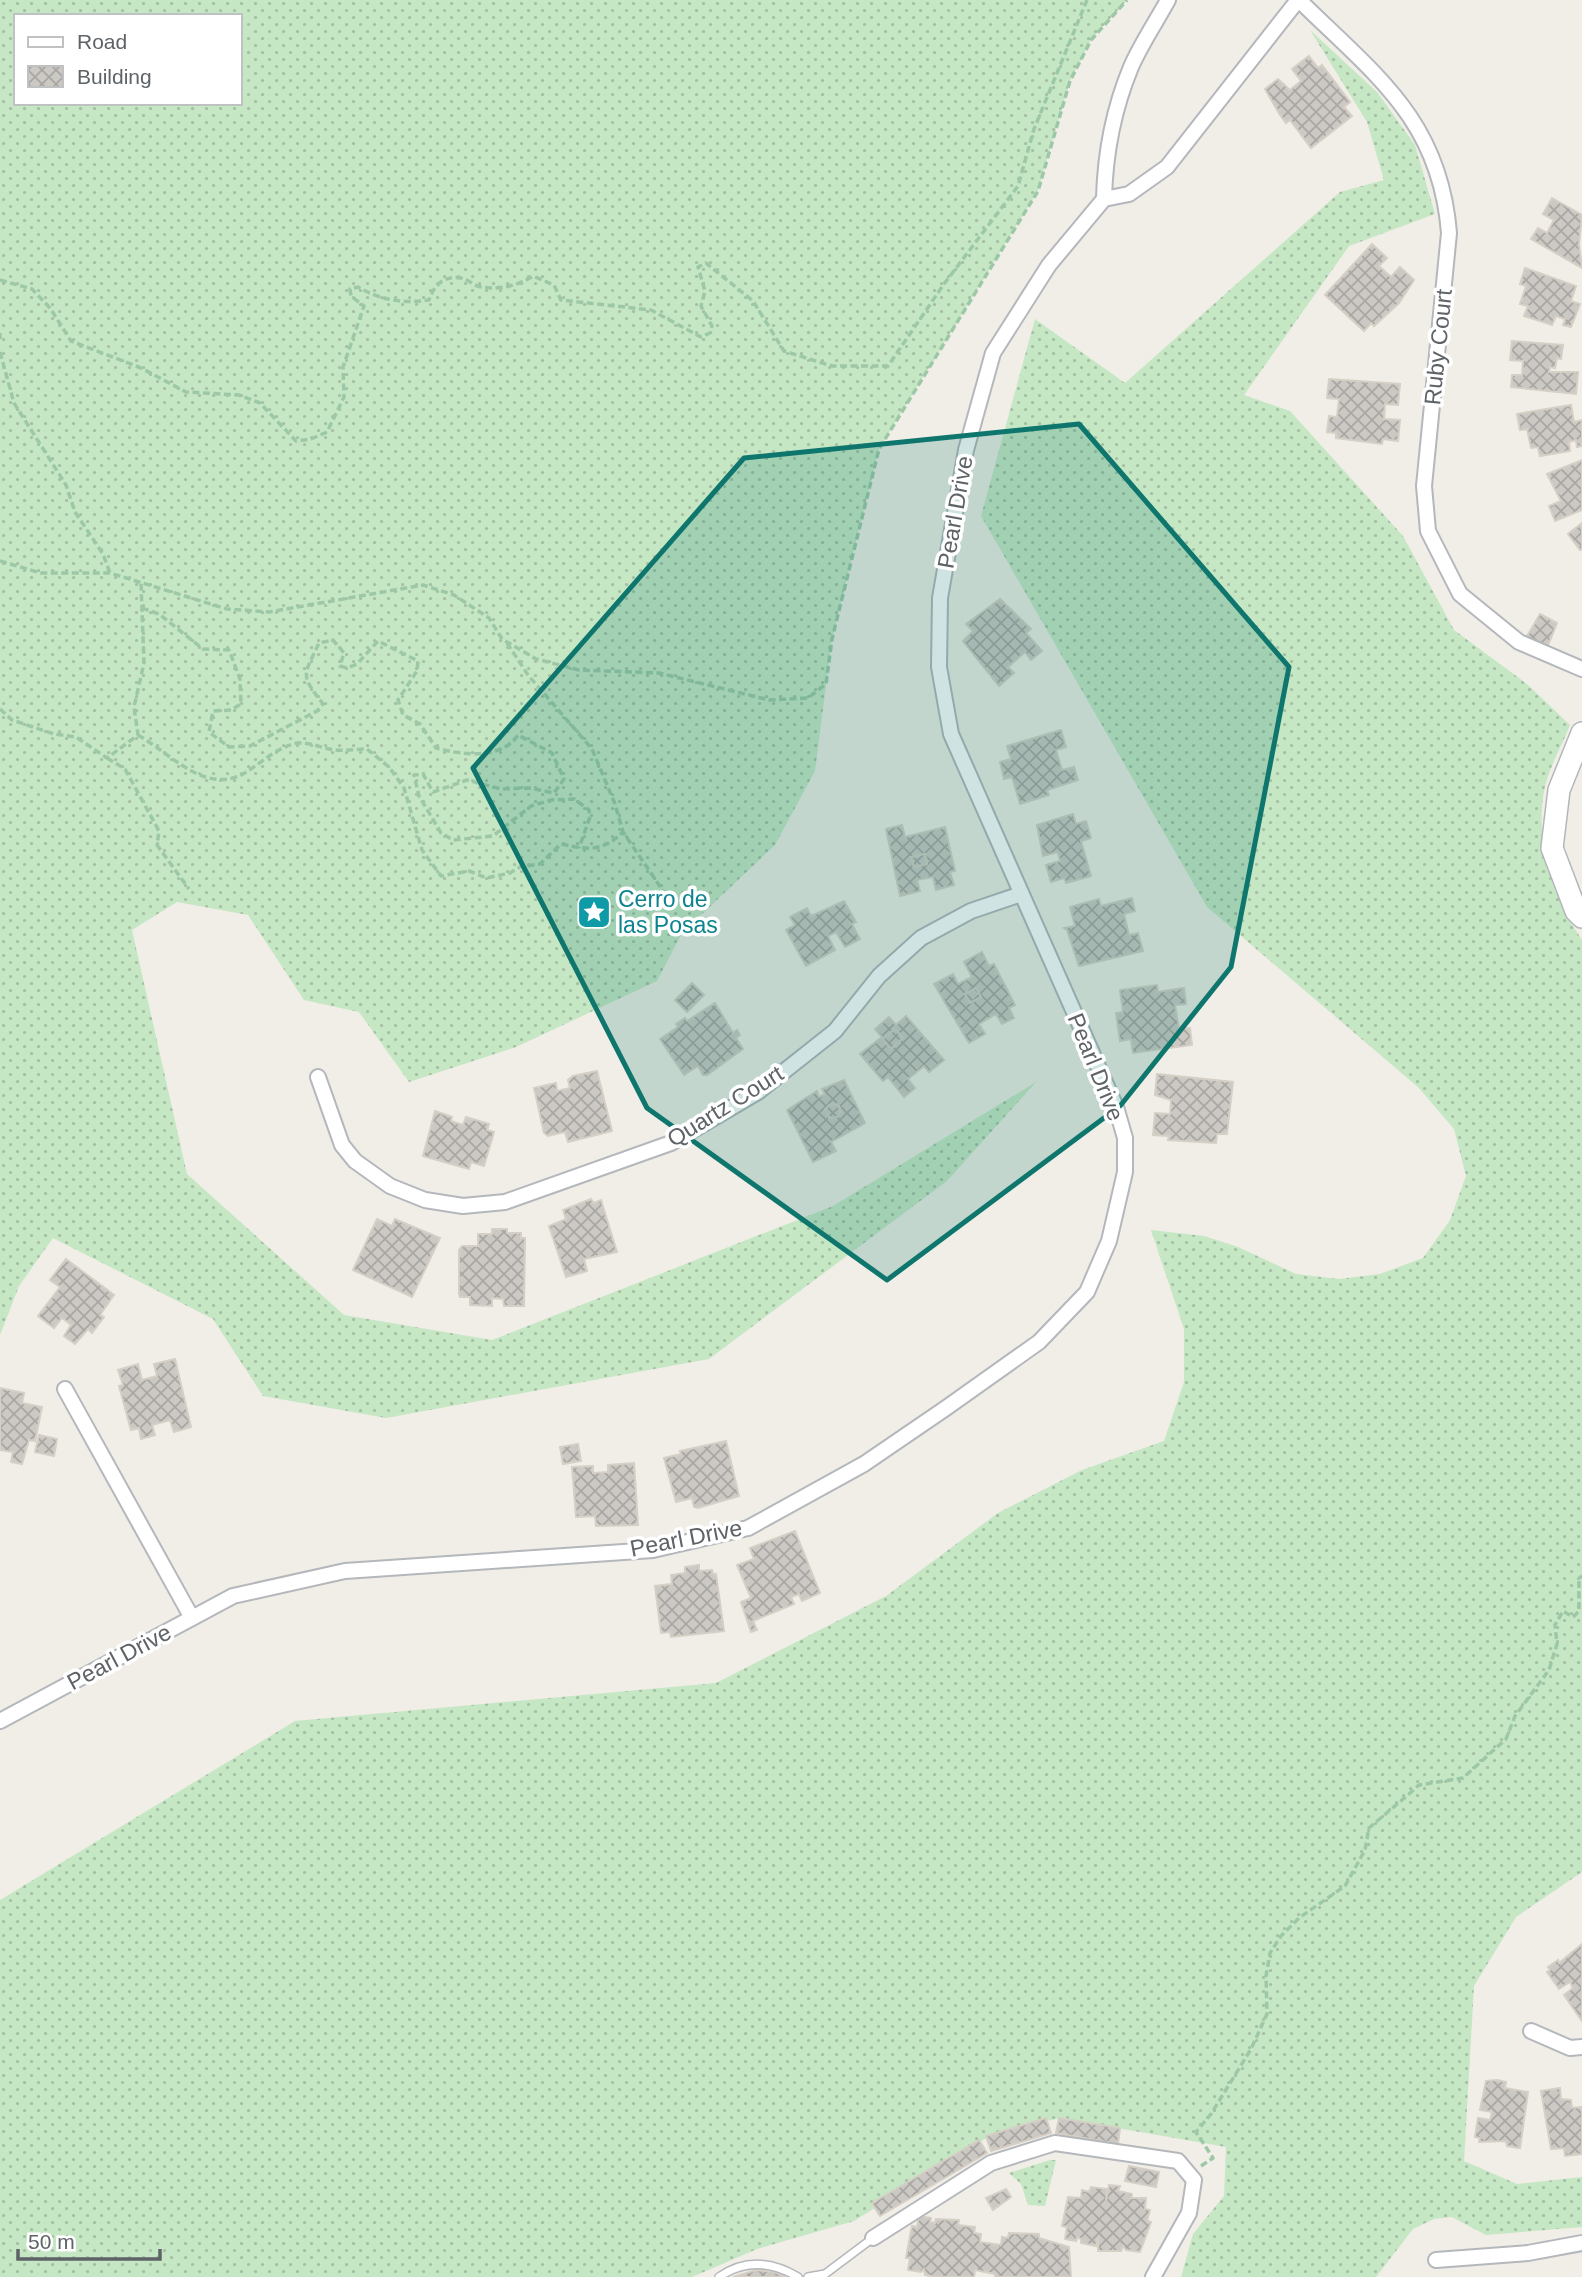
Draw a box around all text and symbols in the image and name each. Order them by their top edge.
legend [14,14,242,105]
text: Road [77,30,127,53]
text: Building [77,65,152,88]
street label: Ruby Court [1419,287,1457,406]
street label: Pearl Drive [932,454,978,570]
place label: Cerro de las Posas [618,886,718,938]
place icon: Cerro de las Posas [575,893,613,931]
street label: Pearl Drive [1063,1009,1129,1125]
street label: Quartz Court [662,1060,788,1152]
street label: Pearl Drive [628,1514,744,1562]
street label: Pearl Drive [63,1619,175,1695]
scale bar [18,2218,159,2262]
text: 50 m [28,2230,75,2253]

